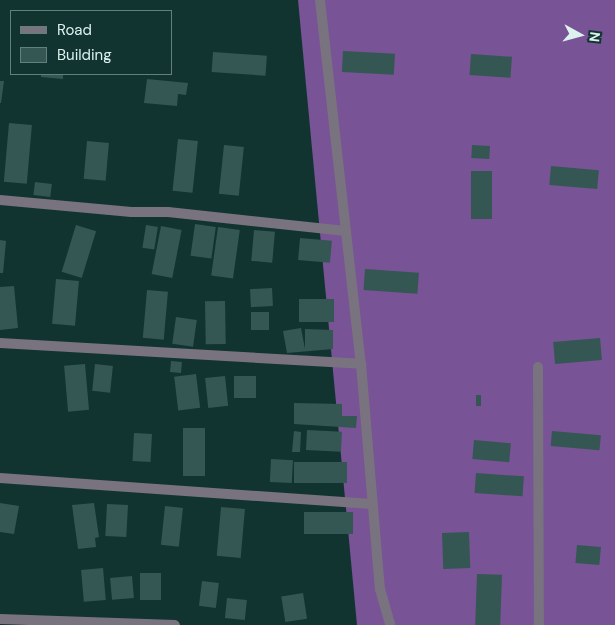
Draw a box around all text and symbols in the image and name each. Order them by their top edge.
legend [10,10,172,75]
north arrow [555,10,605,60]
text: Road [57,20,92,40]
text: N [585,31,604,43]
text: Building [57,45,112,65]

